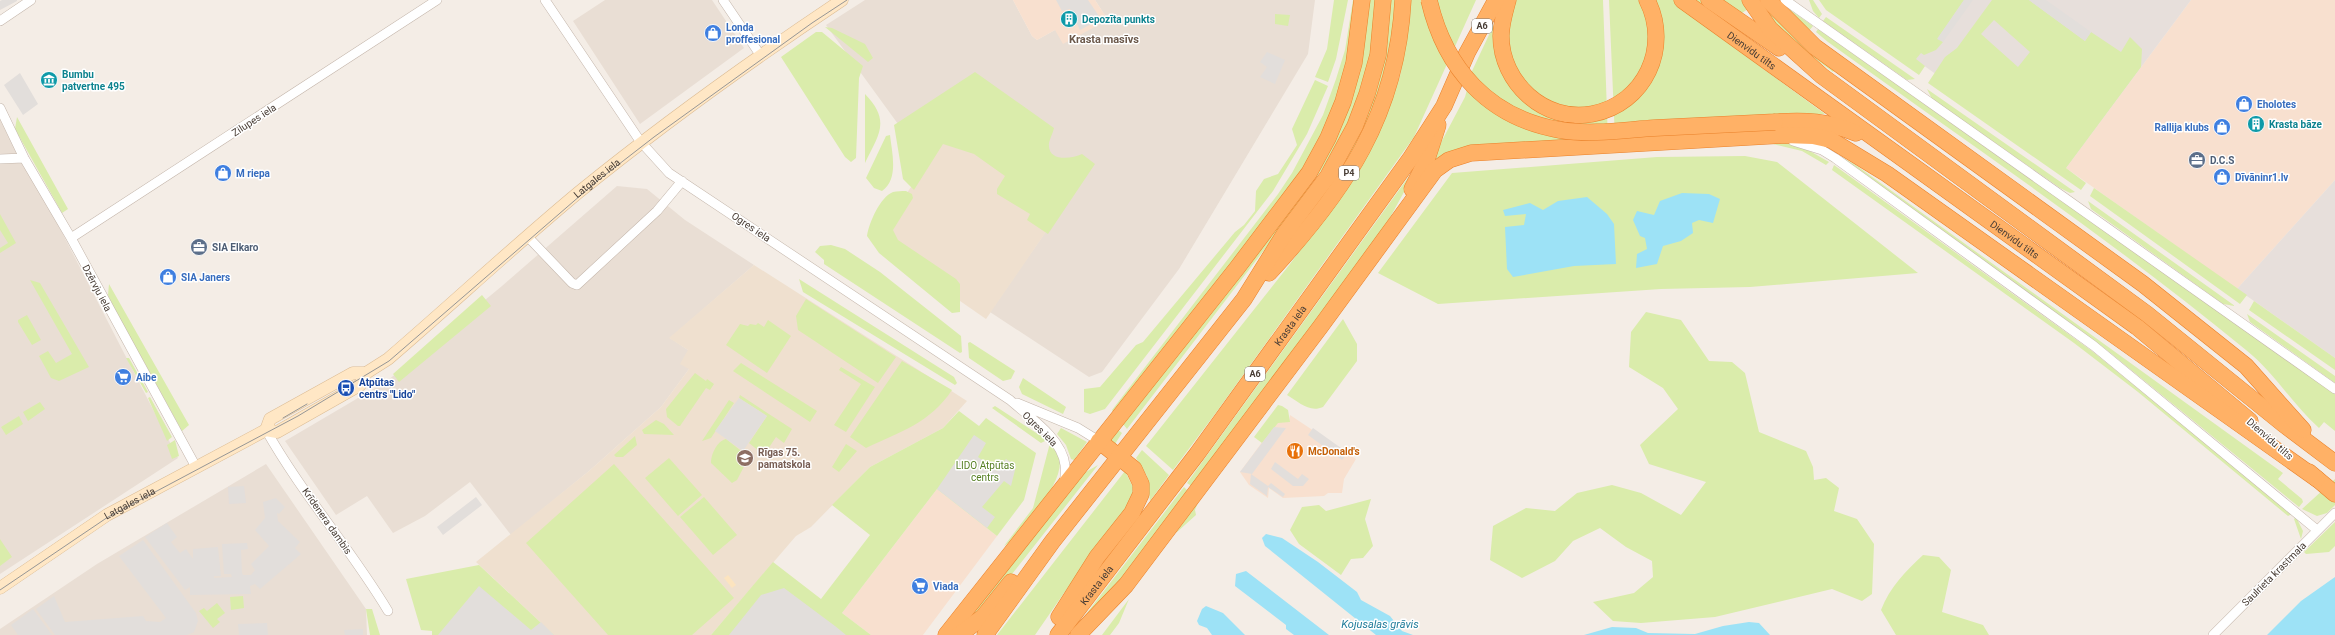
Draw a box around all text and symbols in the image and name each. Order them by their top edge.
building icon: Depozīta punkts [1059,9,1079,29]
place label: Depozīta punkts [1082,14,1155,25]
road number: A6 [1472,19,1492,33]
place label: Londa proffesional [726,22,781,45]
shop icon: Londa proffesional [703,23,723,43]
street label: Dienvidu tilts [1725,29,1778,71]
district label: Krasta masīvs [1069,33,1139,46]
place label: Bumbu patvertne 495 [62,69,125,92]
museum icon: Bumbu patvertne 495 [39,70,59,90]
shop icon: Eholotes [2234,94,2254,114]
place label: Eholotes [2257,99,2296,110]
street label: Zilupes iela [230,102,278,138]
building icon: Krasta bāze [2246,114,2266,134]
shop icon: Rallija klubs [2212,117,2232,137]
place label: Krasta bāze [2269,119,2323,130]
place label: Rallija klubs [2155,122,2209,133]
office icon: D.C.S [2187,150,2207,170]
place label: D.C.S [2210,155,2234,166]
street label: Latgales iela [571,156,622,200]
shop icon: M riepa [213,163,233,183]
road number: P4 [1339,166,1359,180]
shop icon: Dīvāninr1.lv [2212,167,2232,187]
place label: M riepa [236,168,271,179]
place label: Dīvāninr1.lv [2235,172,2288,183]
street label: Ogres iela [730,210,772,244]
street label: Dienvidu tilts [1988,218,2041,260]
office icon: SIA Elkaro [189,237,209,257]
place label: SIA Elkaro [212,242,259,253]
street label: Dzērvju iela [80,263,114,313]
shop icon: SIA Janers [158,267,178,287]
place label: SIA Janers [181,272,230,283]
street label: Krasta iela [1272,303,1308,348]
supermarket icon: Aibe [113,367,133,387]
road number: A6 [1245,367,1265,381]
place label: Aibe [136,372,157,383]
place label: Atpūtas centrs "Lido" [359,377,415,400]
bus stop icon: Atpūtas centrs "Lido" [336,378,356,398]
street label: Ogres iela [1020,409,1060,449]
street label: Dienvidu tilts [2245,416,2295,462]
restaurant icon: McDonald's [1285,441,1305,461]
place label: McDonald's [1308,446,1360,457]
place label: Rīgas 75. pamatskola [758,447,811,470]
school or university icon: Rīgas 75. pamatskola [735,448,755,468]
park label: LIDO Atpūtas centrs [956,460,1014,483]
street label: Latgales iela [102,485,157,521]
street label: Krīdenera dambis [300,486,354,556]
street label: Saulrieta krastmala [2240,540,2308,608]
street label: Krasta iela [1078,563,1115,607]
supermarket icon: Viada [910,576,930,596]
place label: Viada [933,581,959,592]
water label: Kojusalas grāvis [1341,618,1419,631]

